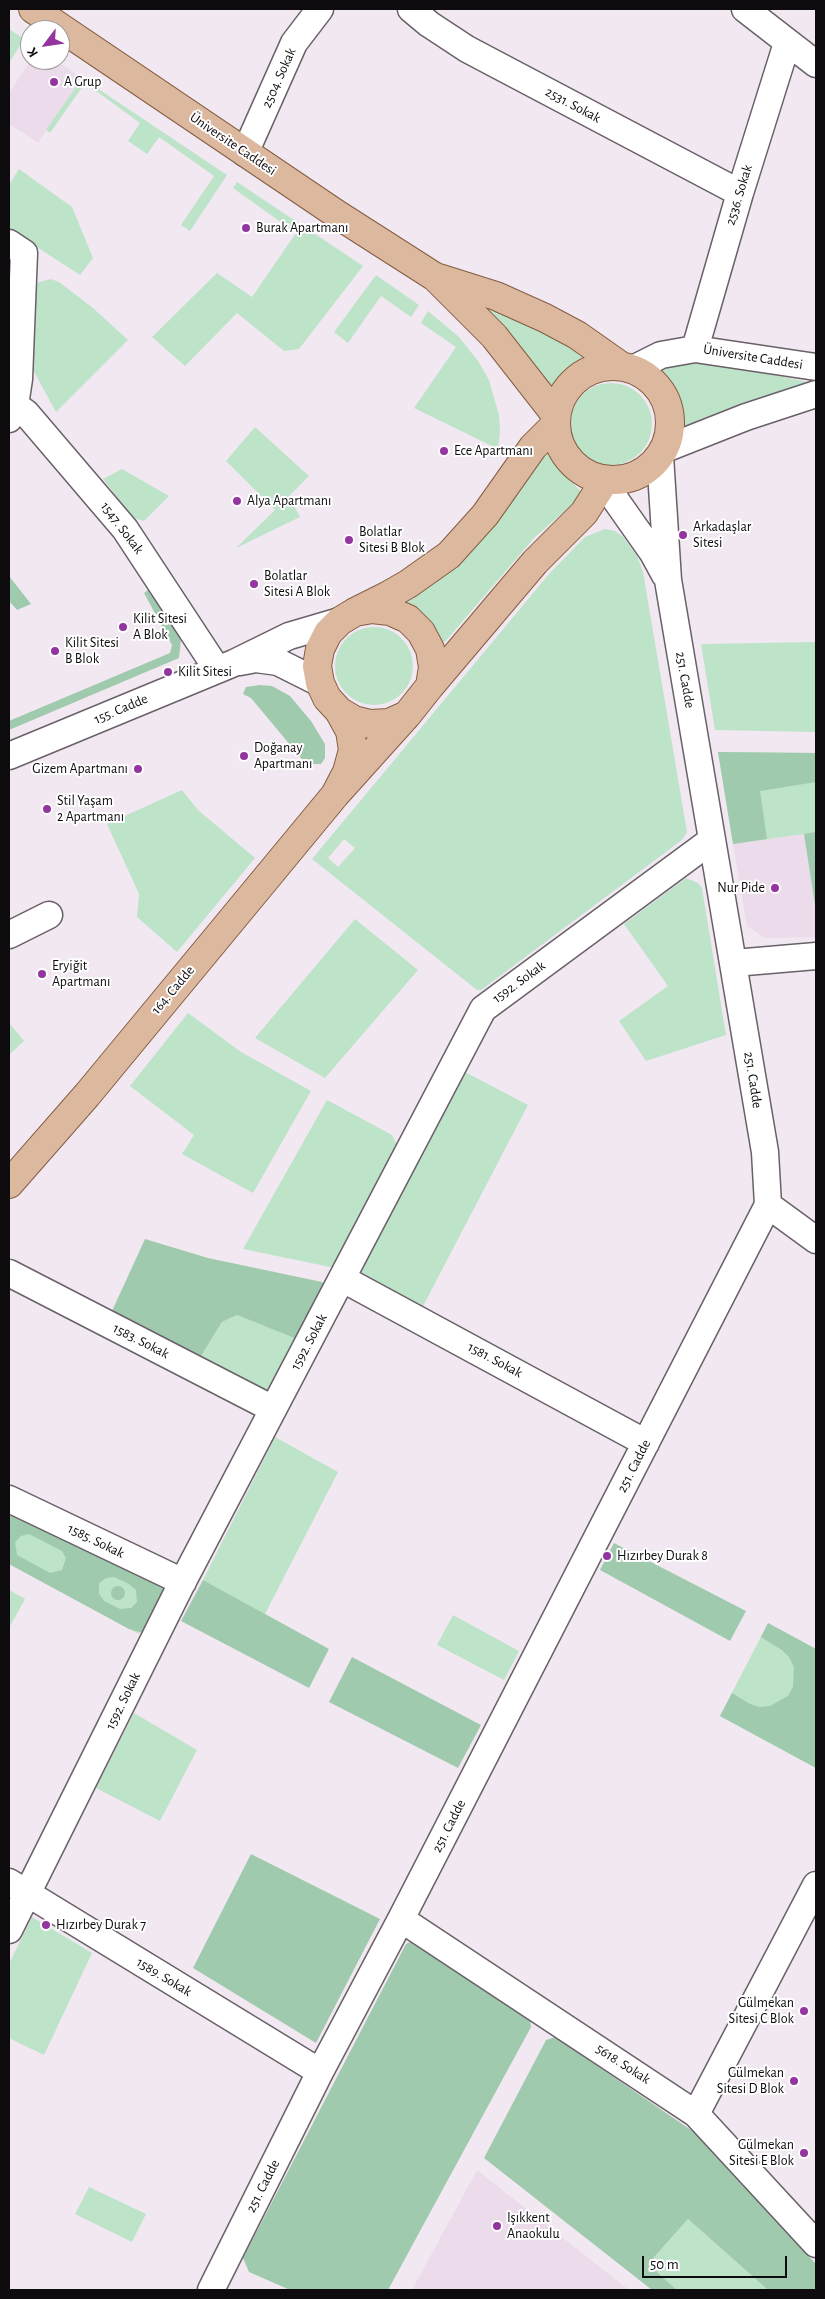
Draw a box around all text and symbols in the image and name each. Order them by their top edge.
north arrow [20,20,70,70]
text: K [25,45,41,59]
street label: 2504. Sokak [258,45,300,111]
place label: A Grup [64,74,101,90]
marker: A Grup [48,76,60,88]
street label: 2531. Sokak [542,83,604,127]
street label: Üniversite Caddesi [187,109,279,179]
street label: 2536. Sokak [722,163,756,227]
place label: Burak Apartmanı [256,220,348,236]
marker: Burak Apartmanı [240,222,252,234]
street label: Üniversite Caddesi [702,341,804,373]
place label: Ece Apartmanı [454,443,533,459]
marker: Ece Apartmanı [438,445,450,457]
place label: Alya Apartmanı [247,493,331,509]
marker: Alya Apartmanı [231,495,243,507]
street label: 1547. Sokak [97,499,147,557]
place label: Arkadaşlar Sitesi [693,519,751,552]
place label: Bolatlar Sitesi B Blok [359,524,425,556]
marker: Arkadaşlar Sitesi [677,529,689,541]
marker: Bolatlar Sitesi B Blok [343,534,355,546]
place label: Bolatlar Sitesi A Blok [264,568,330,600]
marker: Bolatlar Sitesi A Blok [248,578,260,590]
place label: Kilit Sitesi A Blok [133,611,187,644]
marker: Kilit Sitesi A Blok [117,621,129,633]
place label: Kilit Sitesi B Blok [65,635,119,668]
marker: Kilit Sitesi B Blok [49,645,61,657]
street label: 251. Cadde [672,650,698,710]
place label: Kilit Sitesi [178,664,232,680]
marker: Kilit Sitesi [162,666,174,678]
street label: 155. Cadde [92,690,150,728]
place label: Doğanay Apartmanı [254,740,312,772]
marker: Doğanay Apartmanı [238,750,250,762]
place label: Gizem Apartmanı [32,761,128,777]
marker: Gizem Apartmanı [132,763,144,775]
place label: Stil Yaşam 2 Apartmanı [57,793,124,826]
marker: Stil Yaşam 2 Apartmanı [41,803,53,815]
place label: Nur Pide [717,880,765,896]
marker: Nur Pide [769,882,781,894]
street label: 1592. Sokak [489,957,549,1007]
place label: Eryiğit Apartmanı [52,958,110,990]
street label: 164. Cadde [148,962,198,1018]
marker: Eryiğit Apartmanı [36,968,48,980]
street label: 251. Cadde [740,1050,766,1110]
street label: 1592. Sokak [287,1311,331,1373]
street label: 1583. Sokak [110,1320,172,1362]
street label: 1581. Sokak [465,1339,525,1381]
street label: 251. Cadde [614,1437,654,1495]
street label: 1585. Sokak [65,1520,127,1562]
place label: Hızırbey Durak 8 [617,1548,708,1564]
marker: Hızırbey Durak 8 [601,1550,613,1562]
street label: 1592. Sokak [102,1670,144,1732]
street label: 251. Cadde [429,1797,469,1855]
place label: Hızırbey Durak 7 [56,1917,146,1933]
marker: Hızırbey Durak 7 [40,1919,52,1931]
street label: 1589. Sokak [133,1954,195,2000]
place label: Gülmekan Sitesi C Blok [729,1995,794,2028]
marker: Gülmekan Sitesi C Blok [798,2005,810,2017]
street label: 5618. Sokak [593,2040,653,2088]
place label: Gülmekan Sitesi D Blok [717,2065,784,2098]
marker: Gülmekan Sitesi D Blok [788,2075,800,2087]
place label: Gülmekan Sitesi E Blok [729,2137,794,2170]
marker: Gülmekan Sitesi E Blok [798,2147,810,2159]
street label: 251. Cadde [243,2157,283,2215]
place label: Işıkkent Anaokulu [507,2210,560,2242]
marker: Işıkkent Anaokulu [491,2220,503,2232]
scale bar [645,2246,790,2278]
text: 50 m [650,2257,679,2272]

